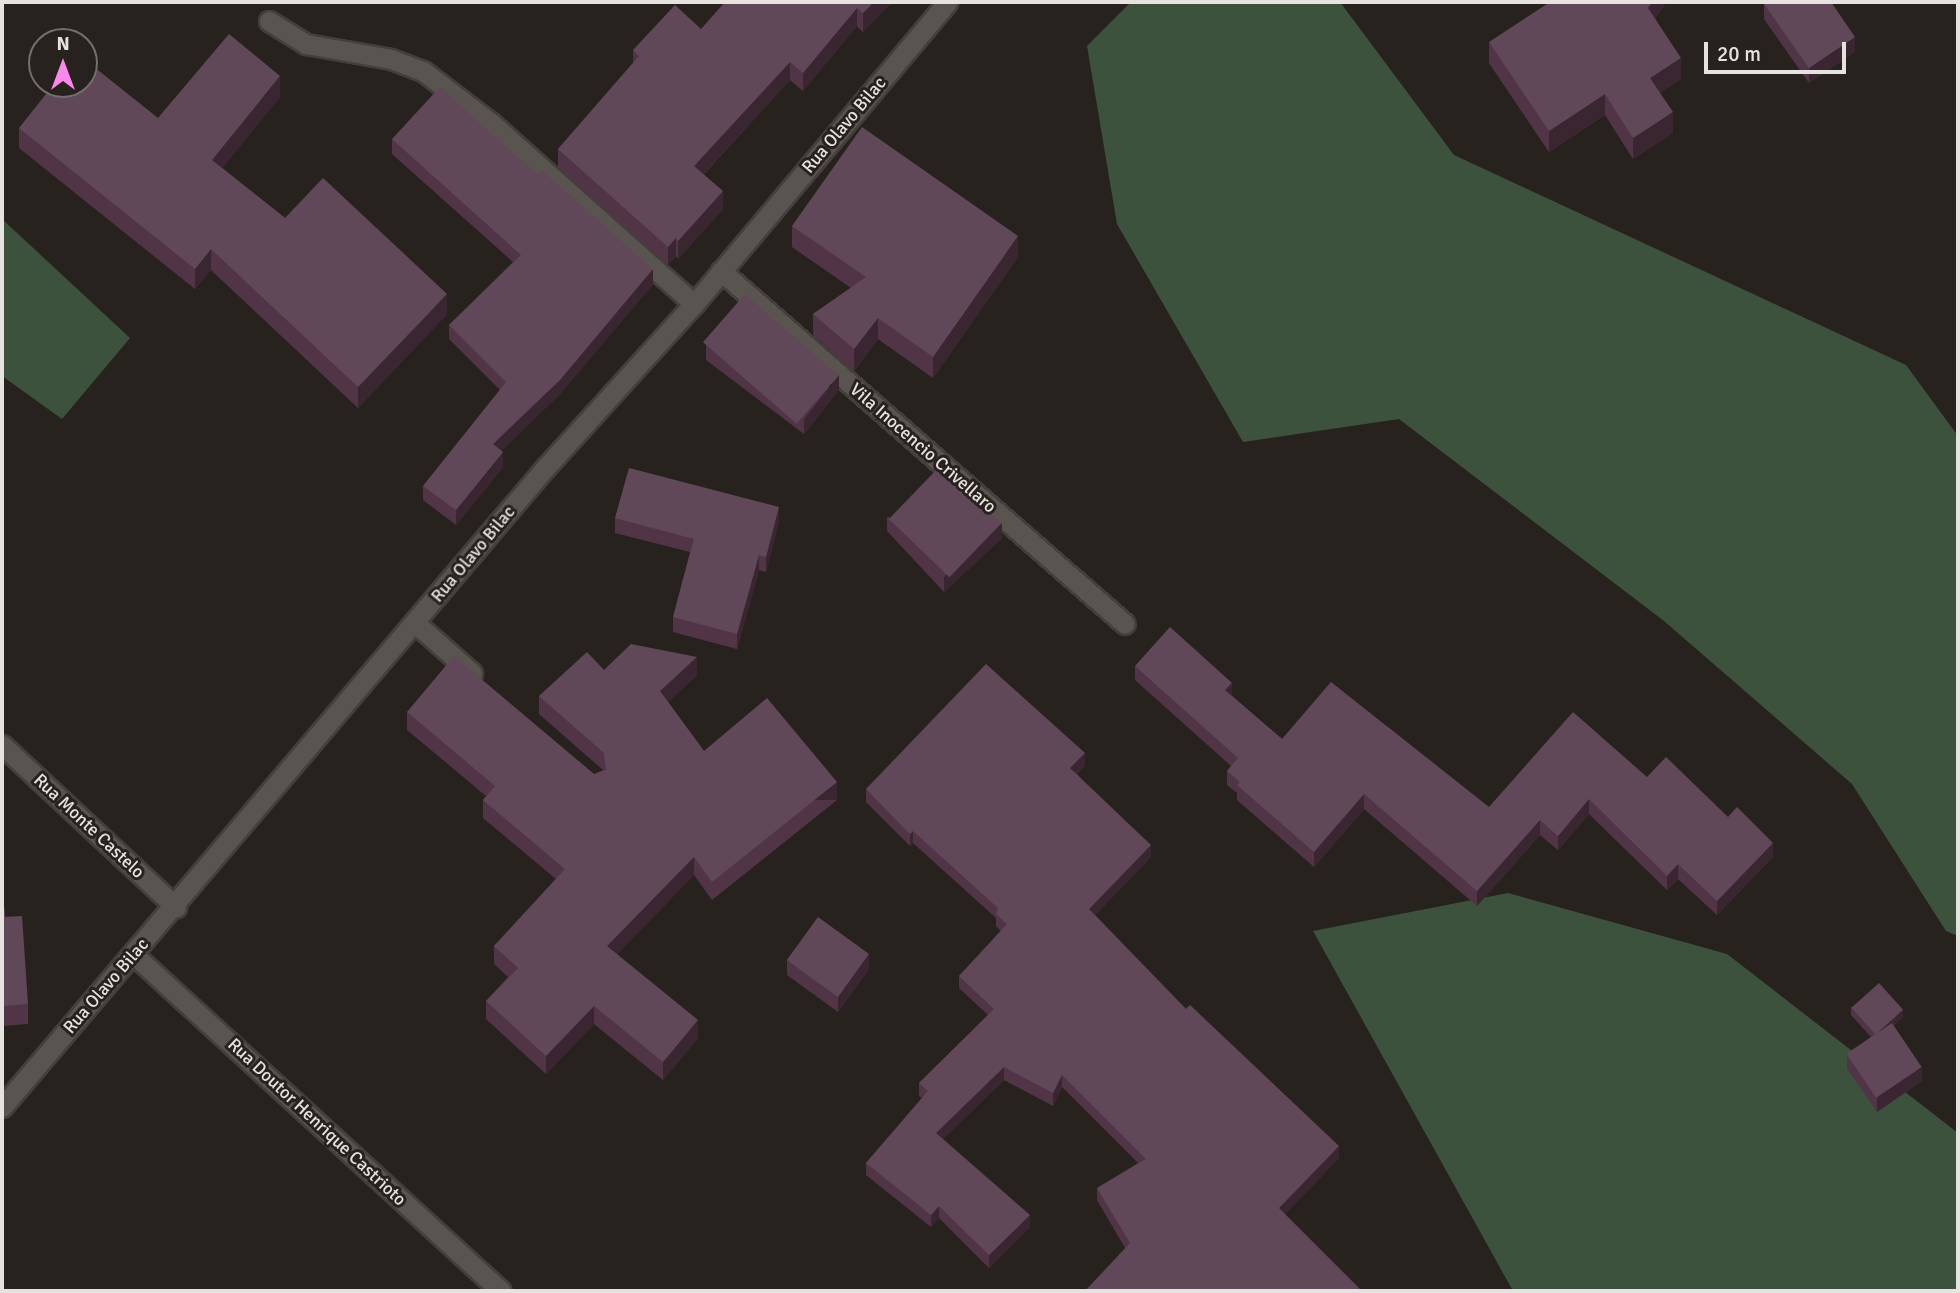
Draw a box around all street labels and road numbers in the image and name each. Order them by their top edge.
street label: Rua Olavo Bilac [797,72,891,178]
street label: Vila Inocencio Crivellaro [845,379,1001,517]
street label: Rua Olavo Bilac [426,501,520,607]
street label: Rua Monte Castelo [29,769,149,883]
street label: Rua Olavo Bilac [59,934,153,1038]
street label: Rua Doutor Henrique Castrioto [223,1034,411,1210]

